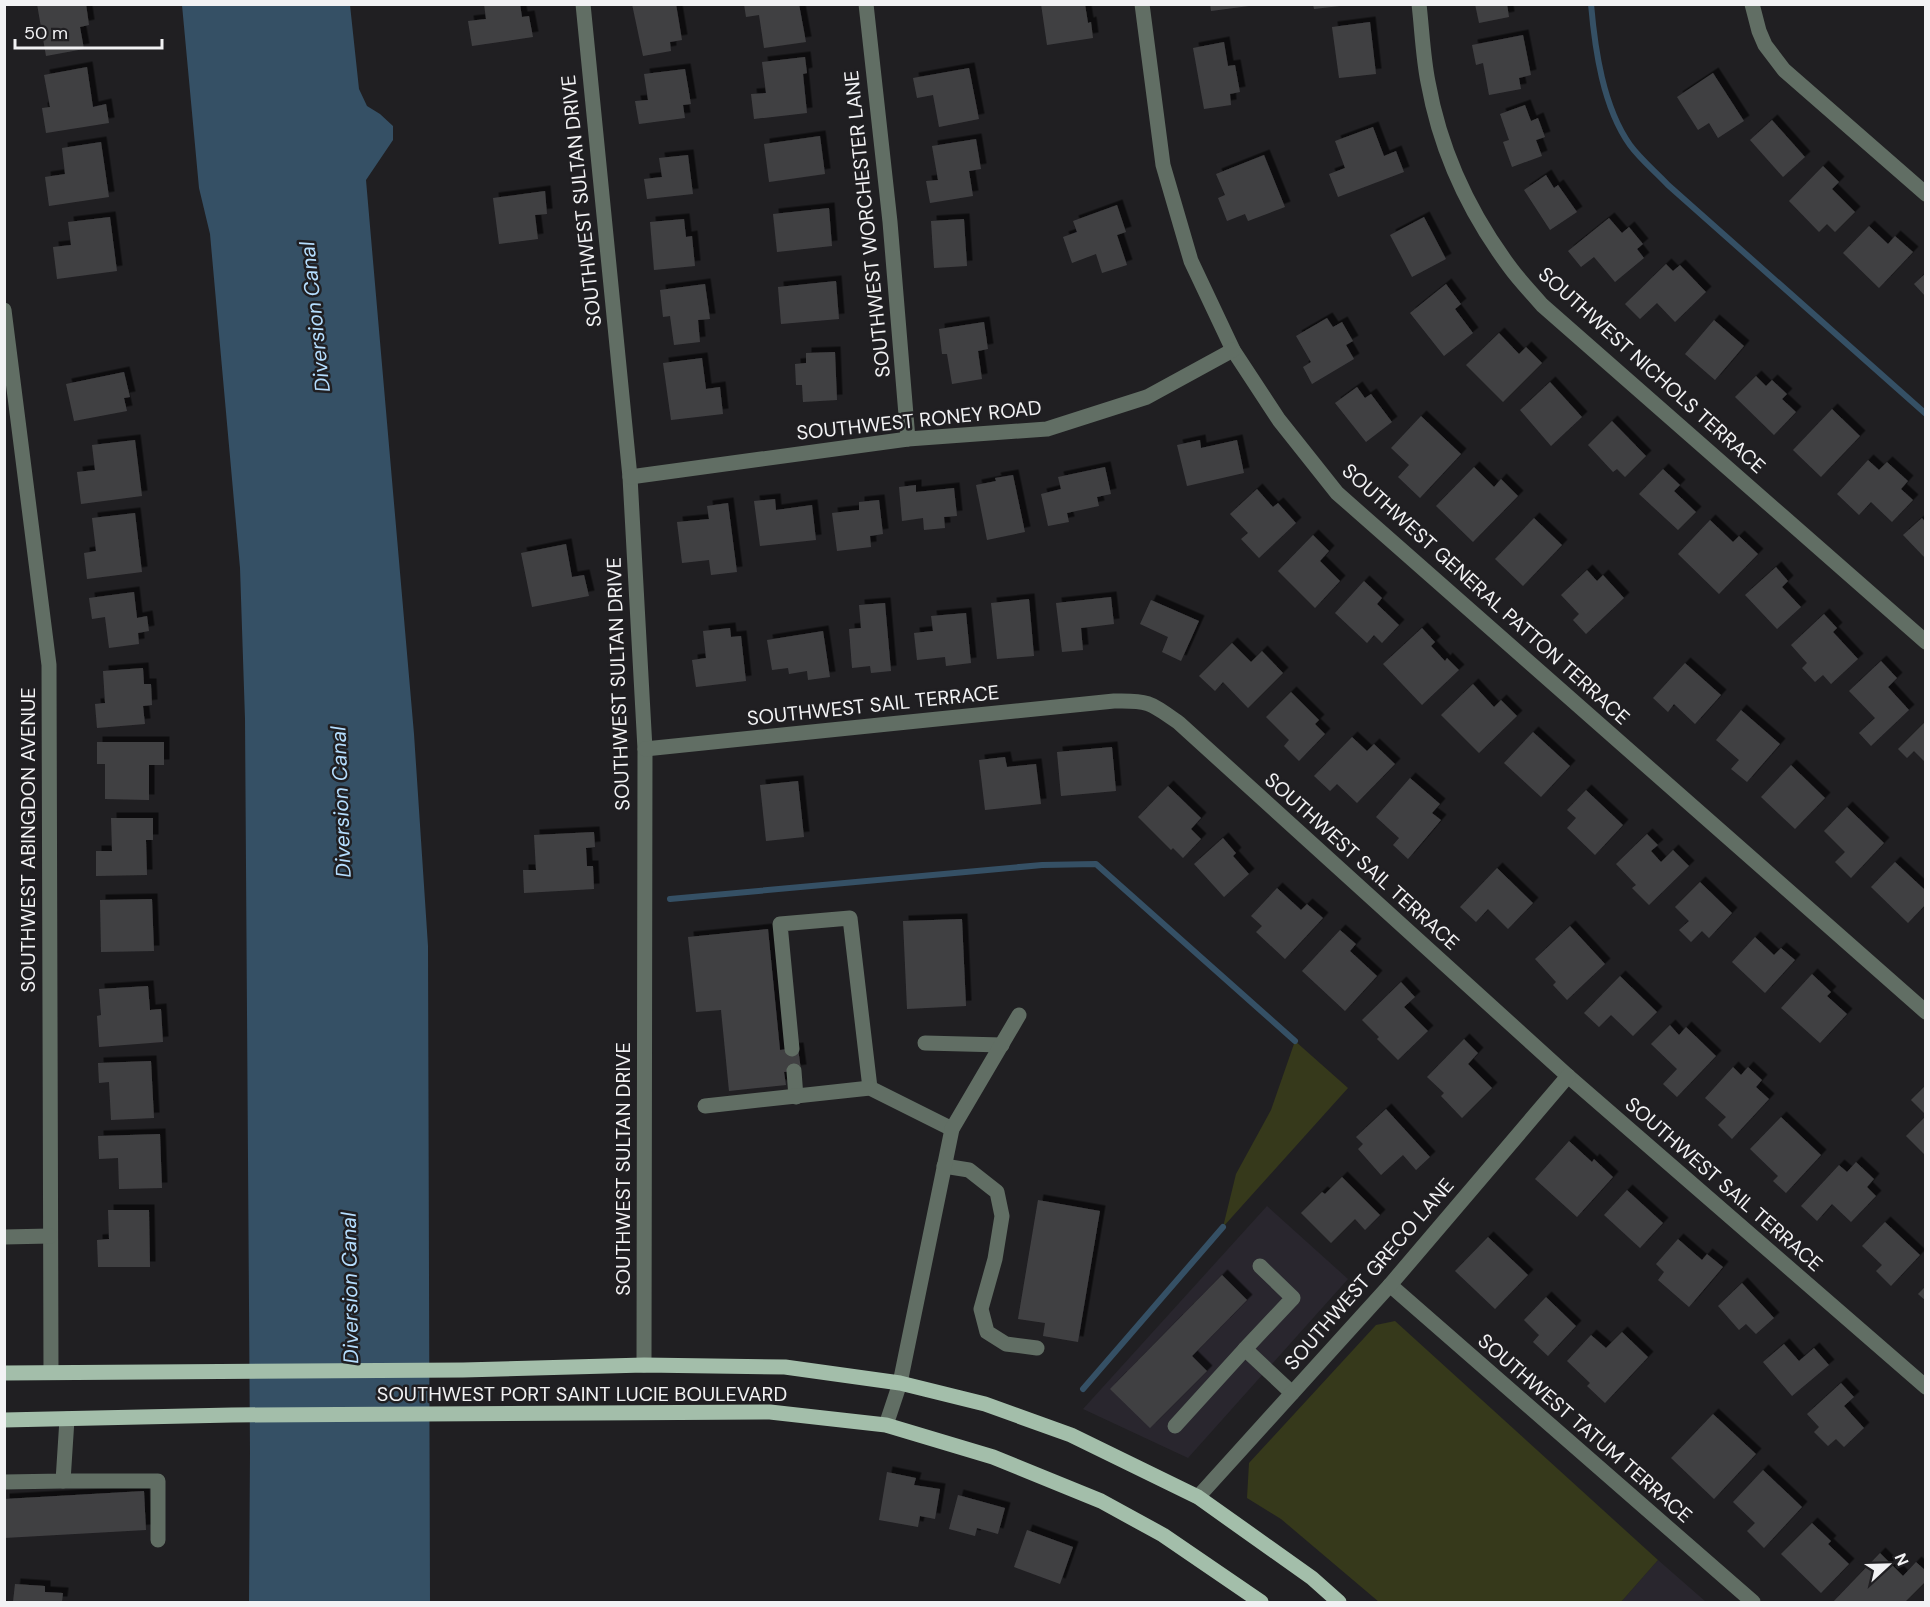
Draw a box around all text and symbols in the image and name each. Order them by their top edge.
scale bar [15,12,162,50]
text: 50 m [24,21,68,45]
street label: SOUTHWEST WORCHESTER LANE [838,69,896,379]
street label: SOUTHWEST SULTAN DRIVE [555,74,607,328]
water label: Diversion Canal [293,240,337,394]
street label: SOUTHWEST NICHOLS TERRACE [1533,261,1771,479]
street label: SOUTHWEST RONEY ROAD [795,394,1043,446]
street label: SOUTHWEST GENERAL PATTON TERRACE [1337,458,1635,730]
street label: SOUTHWEST SULTAN DRIVE [601,557,635,811]
street label: SOUTHWEST SAIL TERRACE [746,679,1000,731]
street label: SOUTHWEST ABINGDON AVENUE [15,687,41,993]
water label: Diversion Canal [324,725,358,878]
street label: SOUTHWEST SAIL TERRACE [1259,767,1465,955]
street label: SOUTHWEST SULTAN DRIVE [610,1042,636,1296]
street label: SOUTHWEST SAIL TERRACE [1620,1091,1828,1277]
street label: SOUTHWEST GRECO LANE [1279,1173,1459,1375]
water label: Diversion Canal [335,1212,365,1364]
street label: SOUTHWEST TATUM TERRACE [1472,1328,1698,1528]
street label: SOUTHWEST PORT SAINT LUCIE BOULEVARD [377,1381,787,1407]
north arrow [1858,1535,1918,1595]
text: N [1890,1550,1913,1569]

